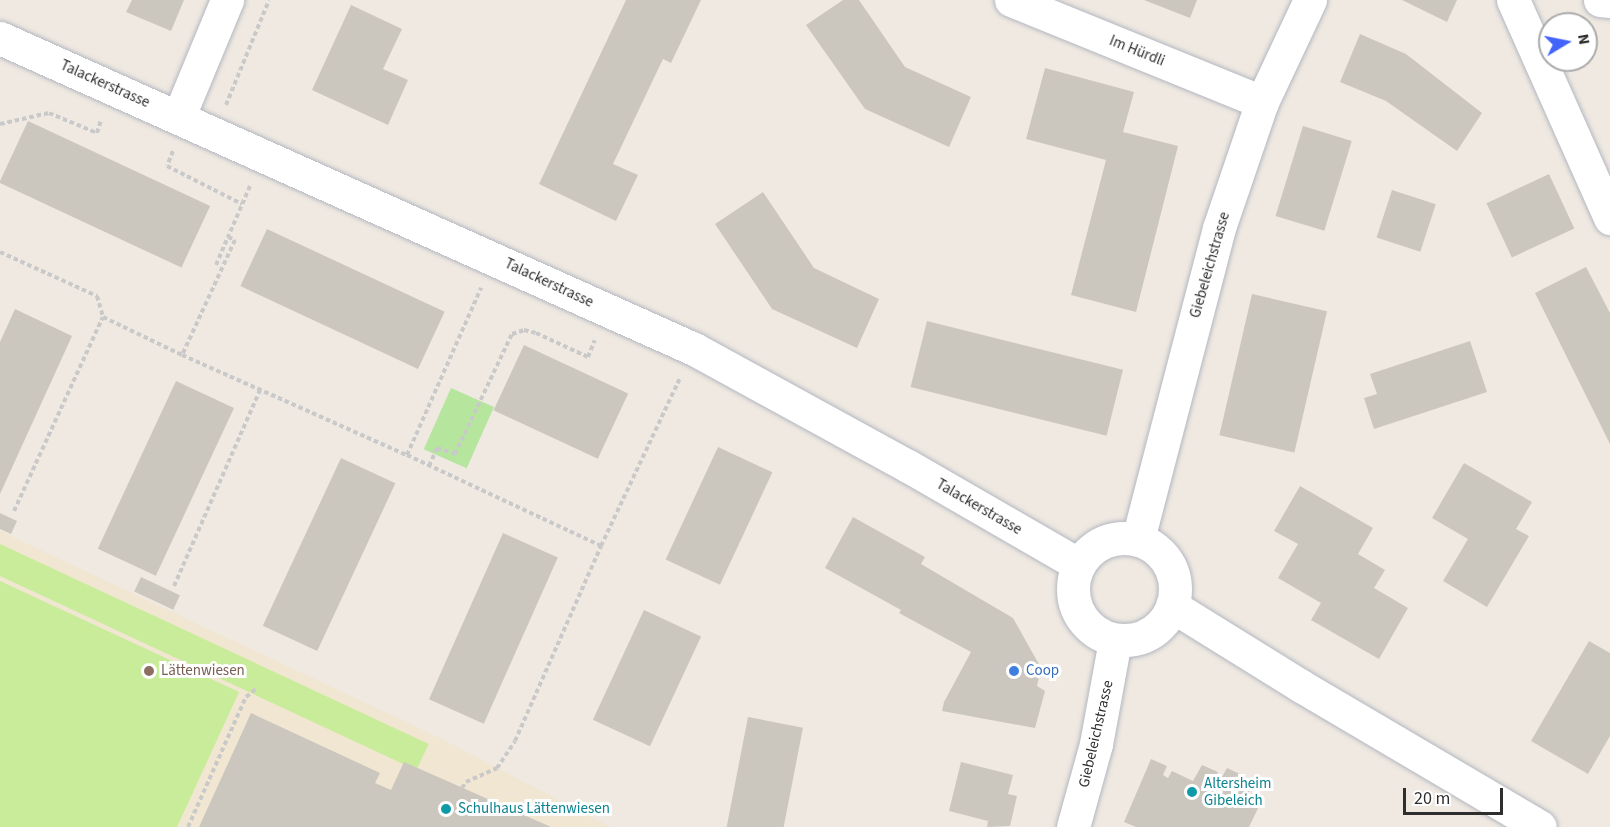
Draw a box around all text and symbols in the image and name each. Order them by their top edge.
north arrow [1538,12,1598,72]
street label: Im Hürdli [1107,32,1167,70]
text: N [1572,32,1596,46]
street label: Talackerstrasse [58,56,152,112]
street label: Giebeleichstrasse [1186,210,1234,320]
street label: Talackerstrasse [502,255,596,311]
street label: Talackerstrasse [933,475,1025,539]
place label: Lättenwiesen [161,662,245,680]
place label: Coop [1026,662,1059,680]
marker: Lättenwiesen [142,664,156,678]
marker: Coop [1007,664,1021,678]
street label: Giebeleichstrasse [1075,679,1117,789]
place label: Altersheim Gibeleich [1204,774,1271,809]
scale bar [1406,776,1506,814]
marker: Altersheim Gibeleich [1185,785,1199,799]
text: 20 m [1414,786,1450,811]
place label: Schulhaus Lättenwiesen [458,800,610,818]
marker: Schulhaus Lättenwiesen [439,802,453,816]

